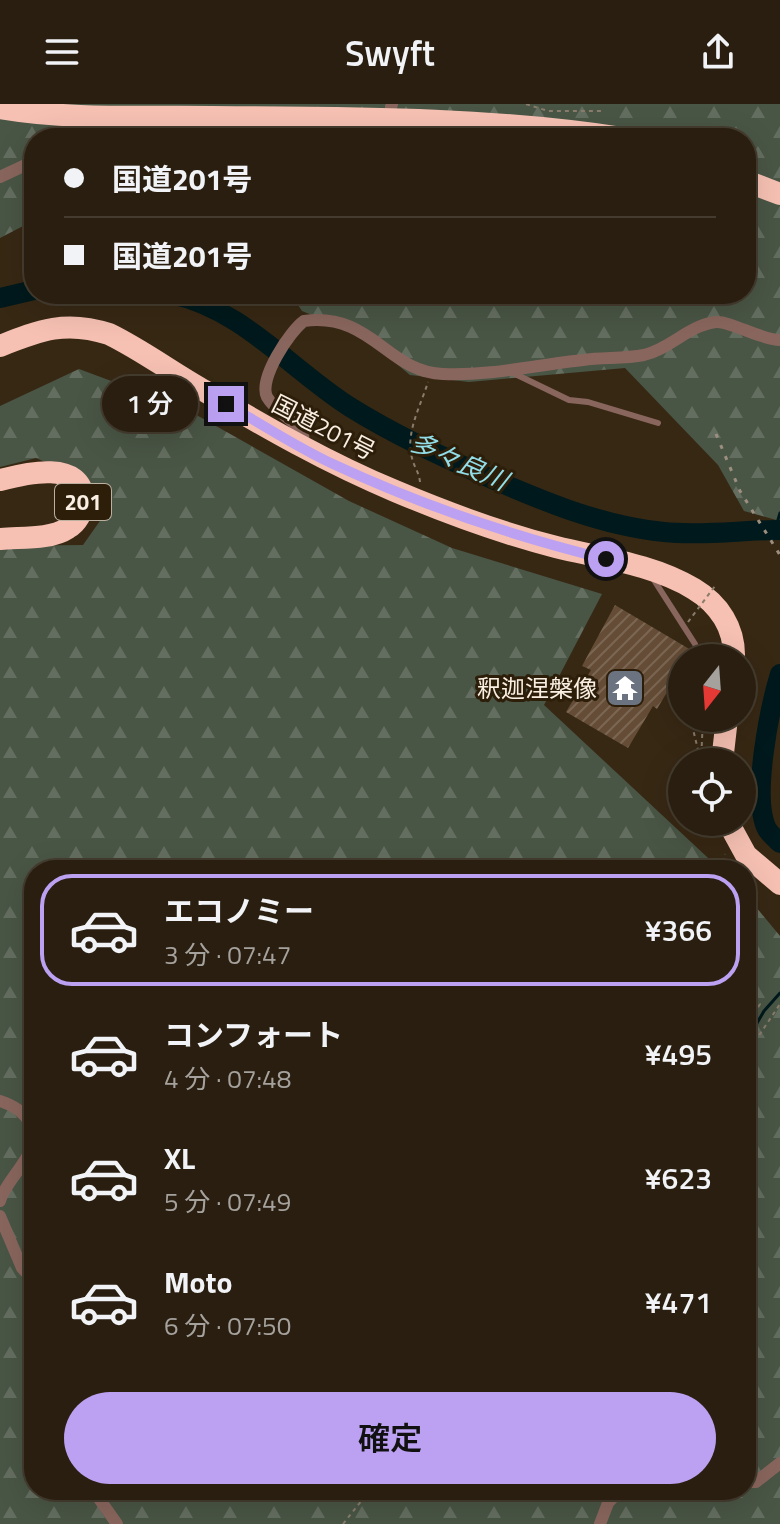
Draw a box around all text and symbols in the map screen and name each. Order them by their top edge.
text: Swyft [345,25,435,80]
icon: menu [40,30,84,74]
icon: share [696,30,740,74]
text: 国道201号 [112,156,252,202]
text: 国道201号 [112,233,252,279]
callout: 1 分 [102,376,198,432]
text: 1 分 [127,384,173,423]
street label: 国道201号 [266,385,382,469]
route end [208,386,244,422]
water label: 多々良川 [404,422,517,501]
road number: 201 [55,484,111,520]
route start [588,541,624,577]
north arrow [668,644,756,732]
map controls [668,644,756,836]
temple icon: 釈迦涅槃像 [604,667,646,709]
place label: 釈迦涅槃像 [477,670,597,706]
button: locate [668,748,756,836]
text: エコノミー [164,888,314,934]
icon: car [68,894,140,966]
text: ¥366 [645,907,712,953]
text: 3 分 · 07:47 [164,935,291,974]
text: コンフォート [164,1012,343,1058]
icon: car [68,1018,140,1090]
text: ¥495 [645,1031,712,1077]
text: 4 分 · 07:48 [164,1059,291,1098]
text: XL [164,1135,195,1181]
icon: car [68,1142,140,1214]
text: ¥623 [645,1155,712,1201]
text: 5 分 · 07:49 [164,1182,291,1221]
text: Moto [164,1259,232,1305]
icon: car [68,1266,140,1338]
text: ¥471 [645,1279,712,1325]
text: 6 分 · 07:50 [164,1306,291,1345]
button: 確定 [64,1392,716,1484]

